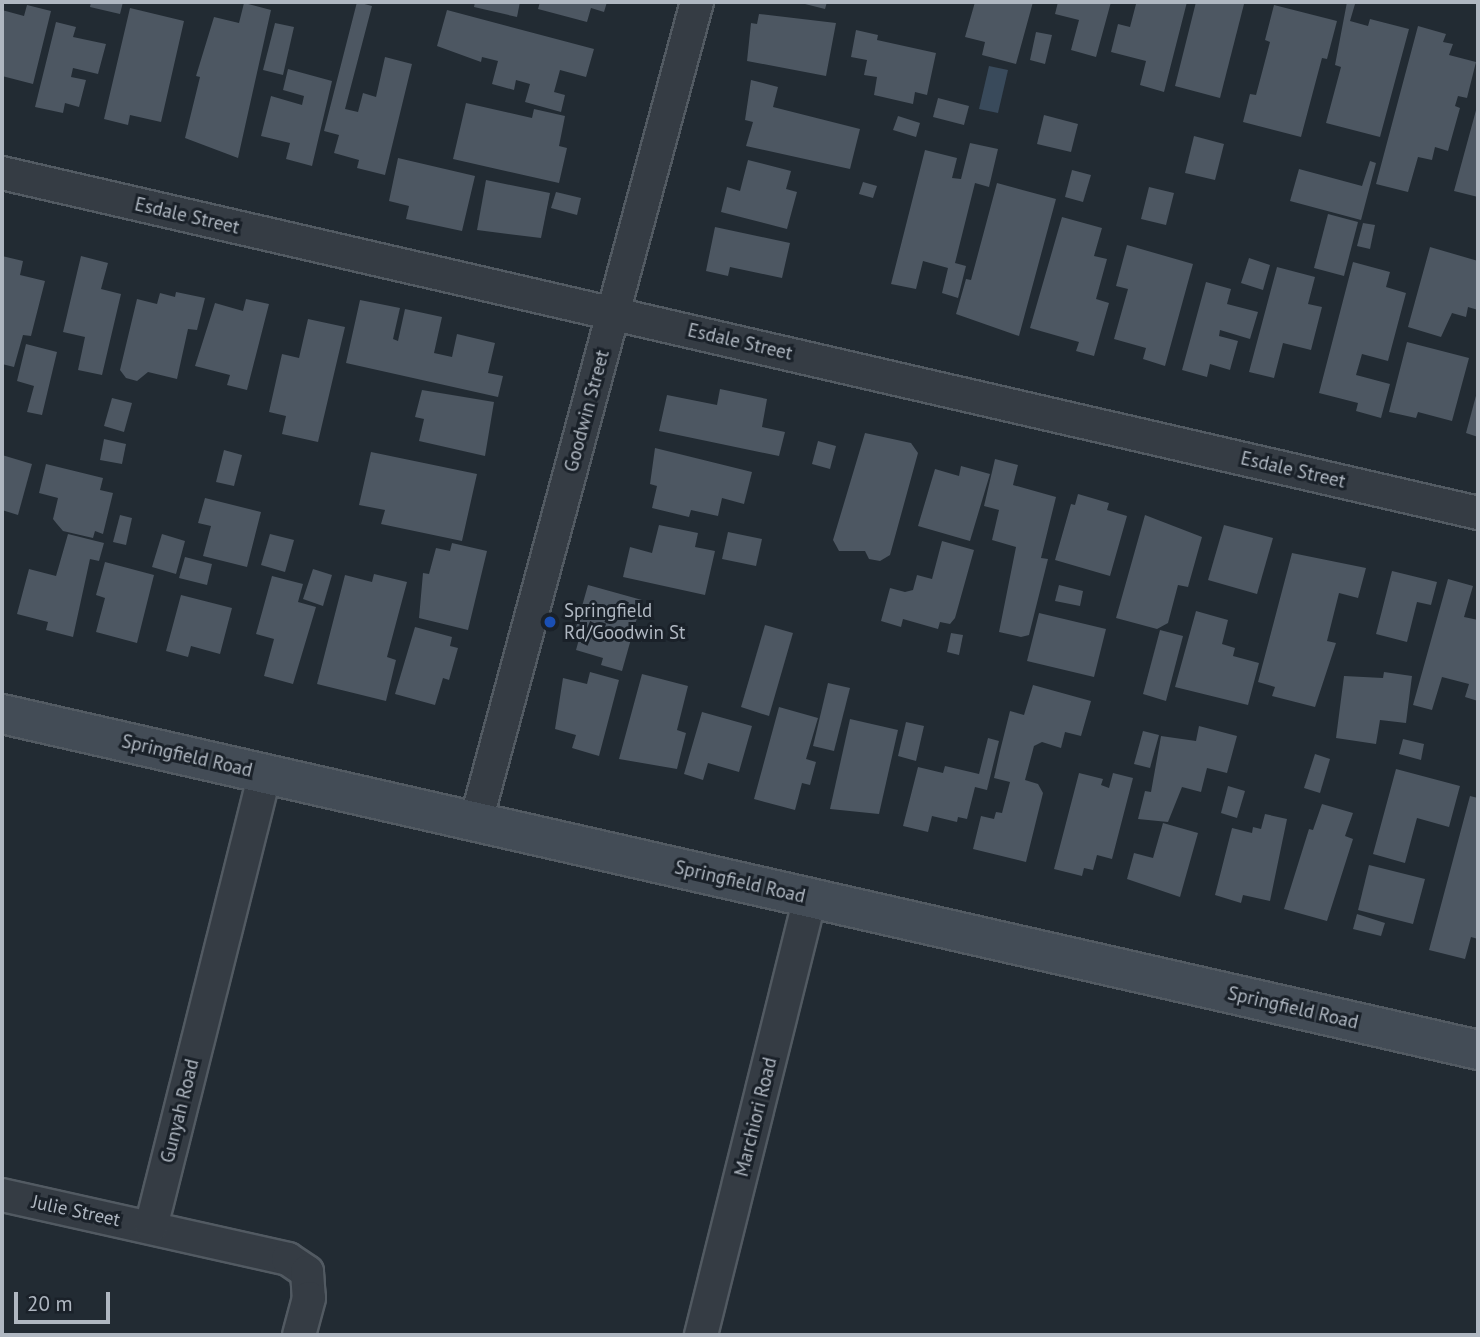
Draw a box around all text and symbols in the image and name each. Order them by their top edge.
street label: Esdale Street [132,193,242,239]
street label: Esdale Street [685,319,795,365]
street label: Goodwin Street [560,348,614,474]
street label: Esdale Street [1238,447,1348,493]
place label: Springfield Rd/Goodwin St [564,600,686,644]
marker: Springfield Rd/Goodwin St [542,614,558,630]
street label: Springfield Road [119,730,255,782]
street label: Springfield Road [672,856,808,908]
street label: Springfield Road [1225,982,1361,1034]
street label: Marchiori Road [730,1055,782,1179]
street label: Gunyah Road [156,1057,204,1165]
street label: Julie Street [30,1191,122,1231]
scale bar [18,1278,114,1322]
text: 20 m [27,1290,73,1317]

